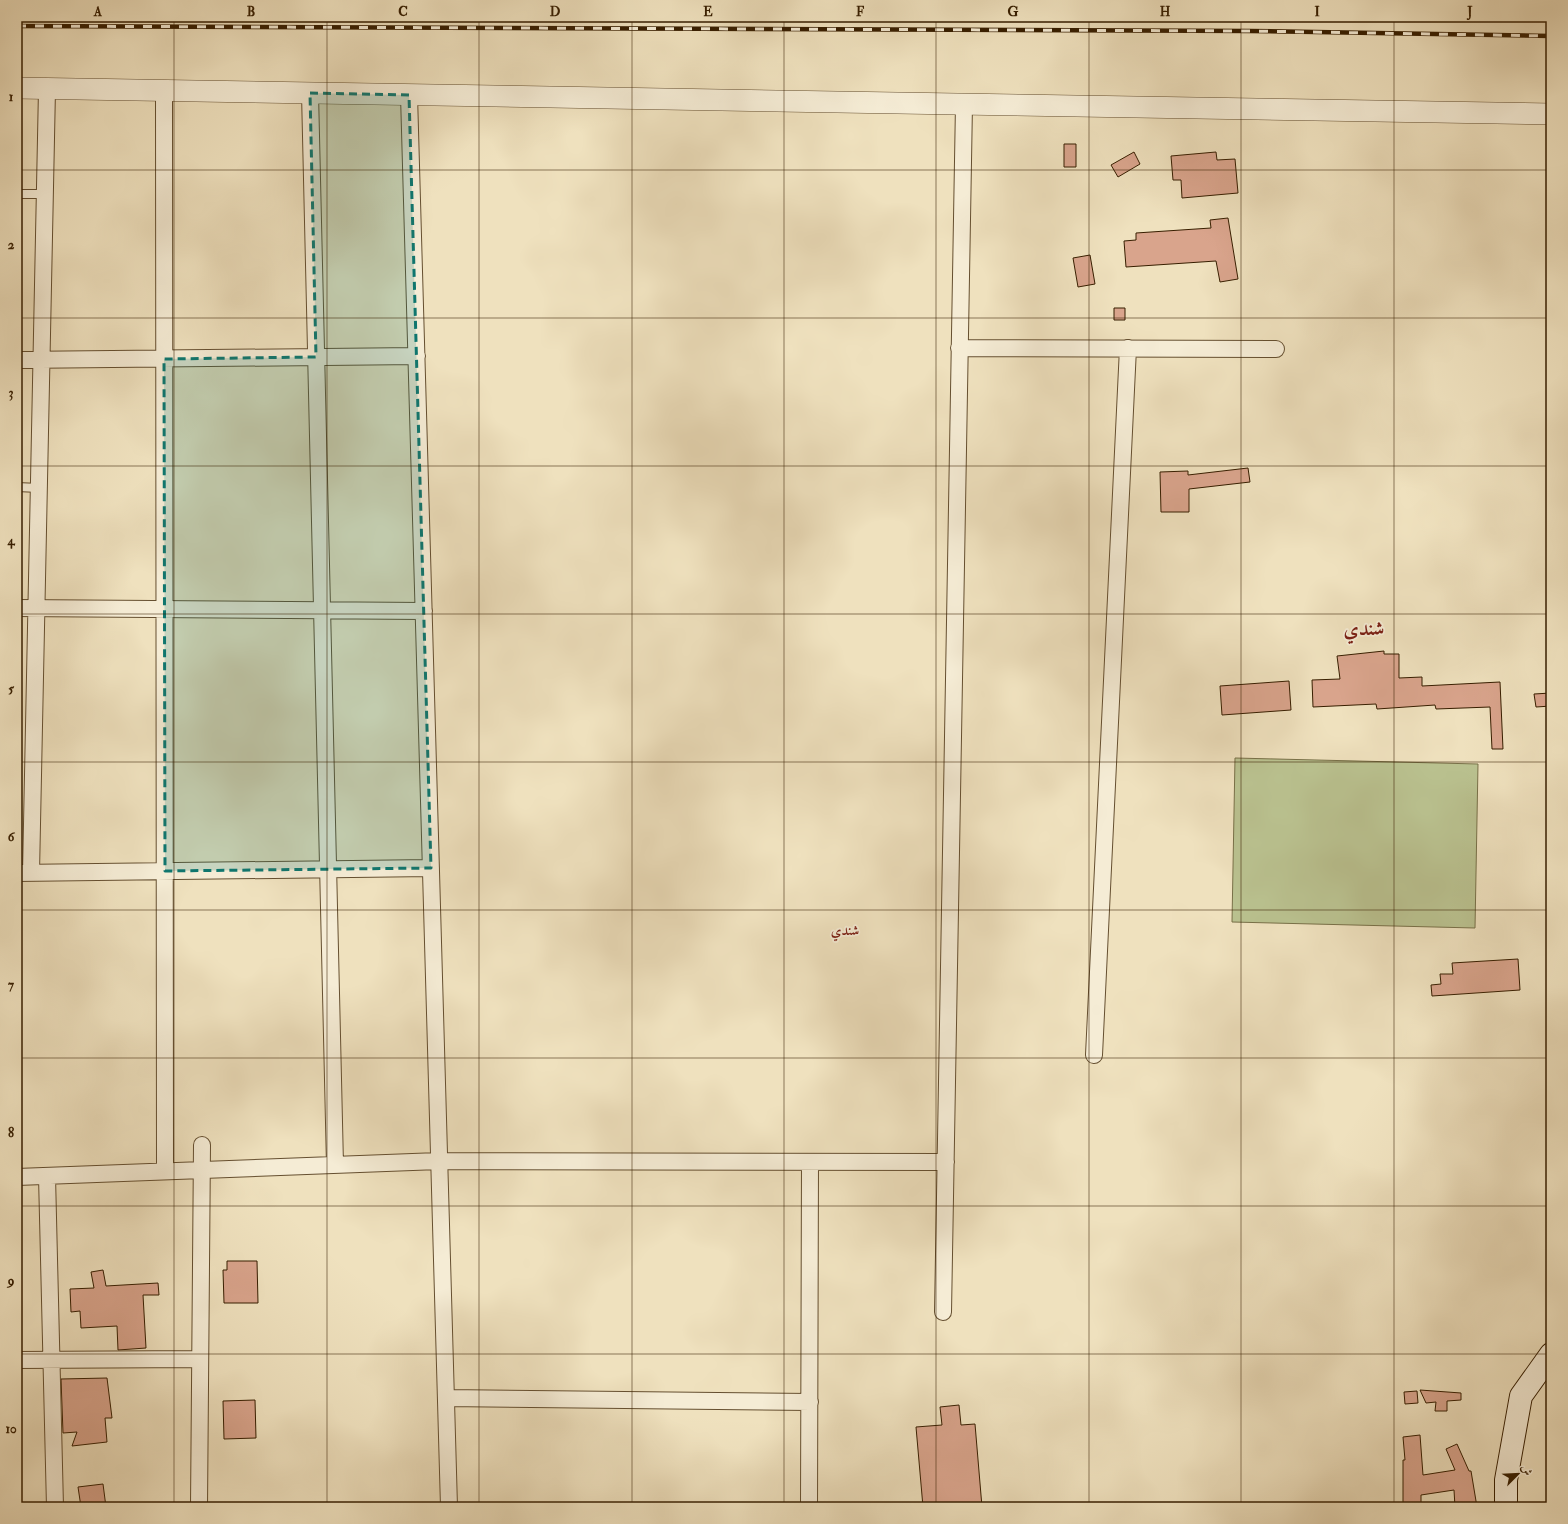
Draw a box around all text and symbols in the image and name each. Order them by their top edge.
text: A [93,4,103,20]
text: B [247,4,255,20]
text: C [398,4,408,20]
text: D [550,4,561,20]
text: E [703,4,713,20]
text: F [856,4,865,20]
text: G [1008,4,1019,20]
text: H [1160,4,1171,20]
text: I [1314,4,1320,20]
text: J [1466,4,1473,21]
text: 1 [9,89,14,105]
text: 2 [8,237,15,253]
text: 3 [9,385,14,401]
text: 4 [6,533,15,549]
district label: شندي [1344,616,1384,645]
text: 5 [8,681,14,697]
text: 6 [8,829,16,845]
district label: شندي [831,922,859,942]
text: 7 [8,977,15,993]
text: 8 [8,1125,14,1141]
text: 9 [6,1273,15,1289]
text: 10 [5,1421,17,1437]
north arrow [1498,1454,1538,1494]
text: ش [1519,1463,1535,1478]

